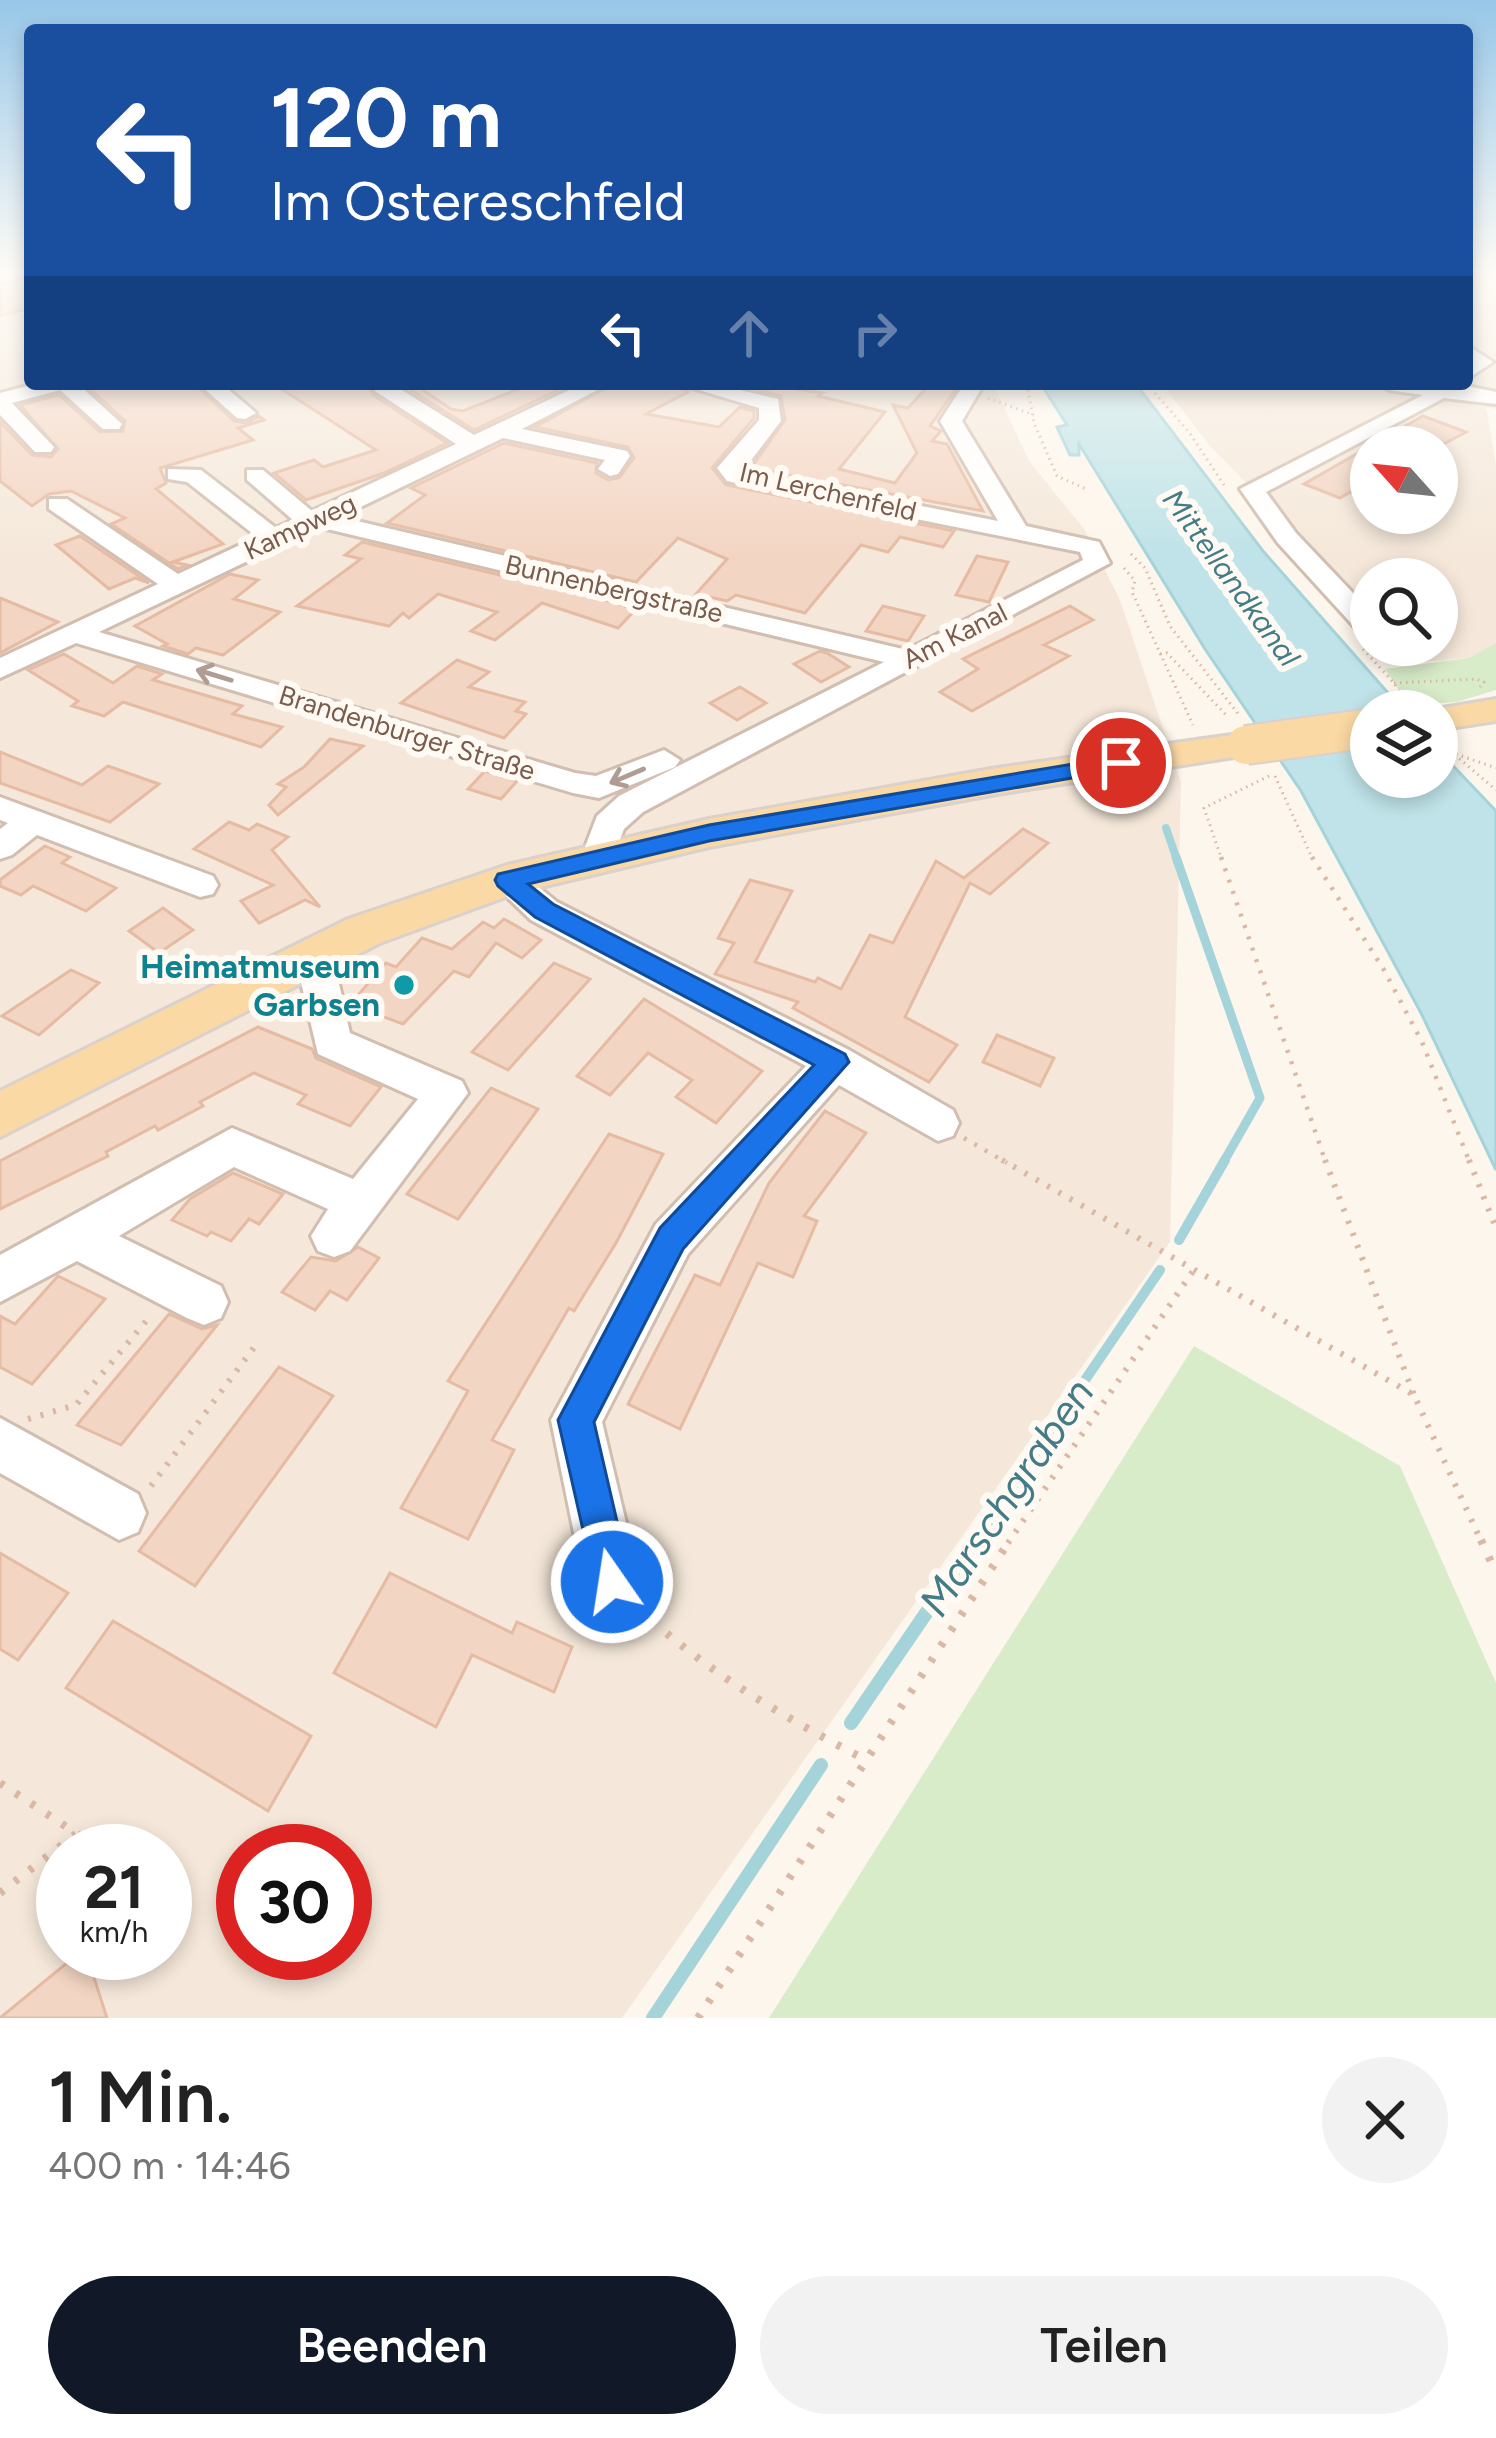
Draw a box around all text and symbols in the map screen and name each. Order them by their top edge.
text: 120 m [270,67,502,168]
icon: left [72,72,228,228]
text: Im Ostereschfeld [270,169,686,234]
icon: left [590,300,656,366]
icon: ahead [716,300,782,366]
icon: right [842,300,908,366]
north arrow [1350,426,1458,534]
map controls [1350,426,1458,798]
street label: Im Lerchenfeld [736,455,920,528]
water label: Mittellandkanal [1155,482,1308,674]
street label: Kampweg [238,486,361,567]
street label: Bunnenbergstraße [502,547,726,630]
button: search [1350,558,1458,666]
street label: Am Kanal [897,595,1012,676]
one-way arrow [195,663,233,685]
street label: Brandenburger Straße [275,678,539,787]
button: layers [1350,690,1458,798]
pin [1070,712,1172,814]
icon: arrive [1088,730,1154,796]
one-way arrow [610,767,647,788]
place label: Heimatmuseum Garbsen [140,947,380,1024]
marker: Heimatmuseum Garbsen [391,972,417,998]
water label: Marschgraben [908,1369,1104,1626]
position arrow [549,1519,675,1645]
speed limit sign: 30 [216,1824,372,1980]
text: 21 [84,1851,144,1923]
text: km/h [80,1913,148,1950]
text: 1 Min. [48,2054,232,2140]
button: close [1322,2057,1448,2183]
text: 400 m · 14:46 [48,2142,291,2189]
button: Beenden [48,2276,736,2414]
button: Teilen [760,2276,1448,2414]

